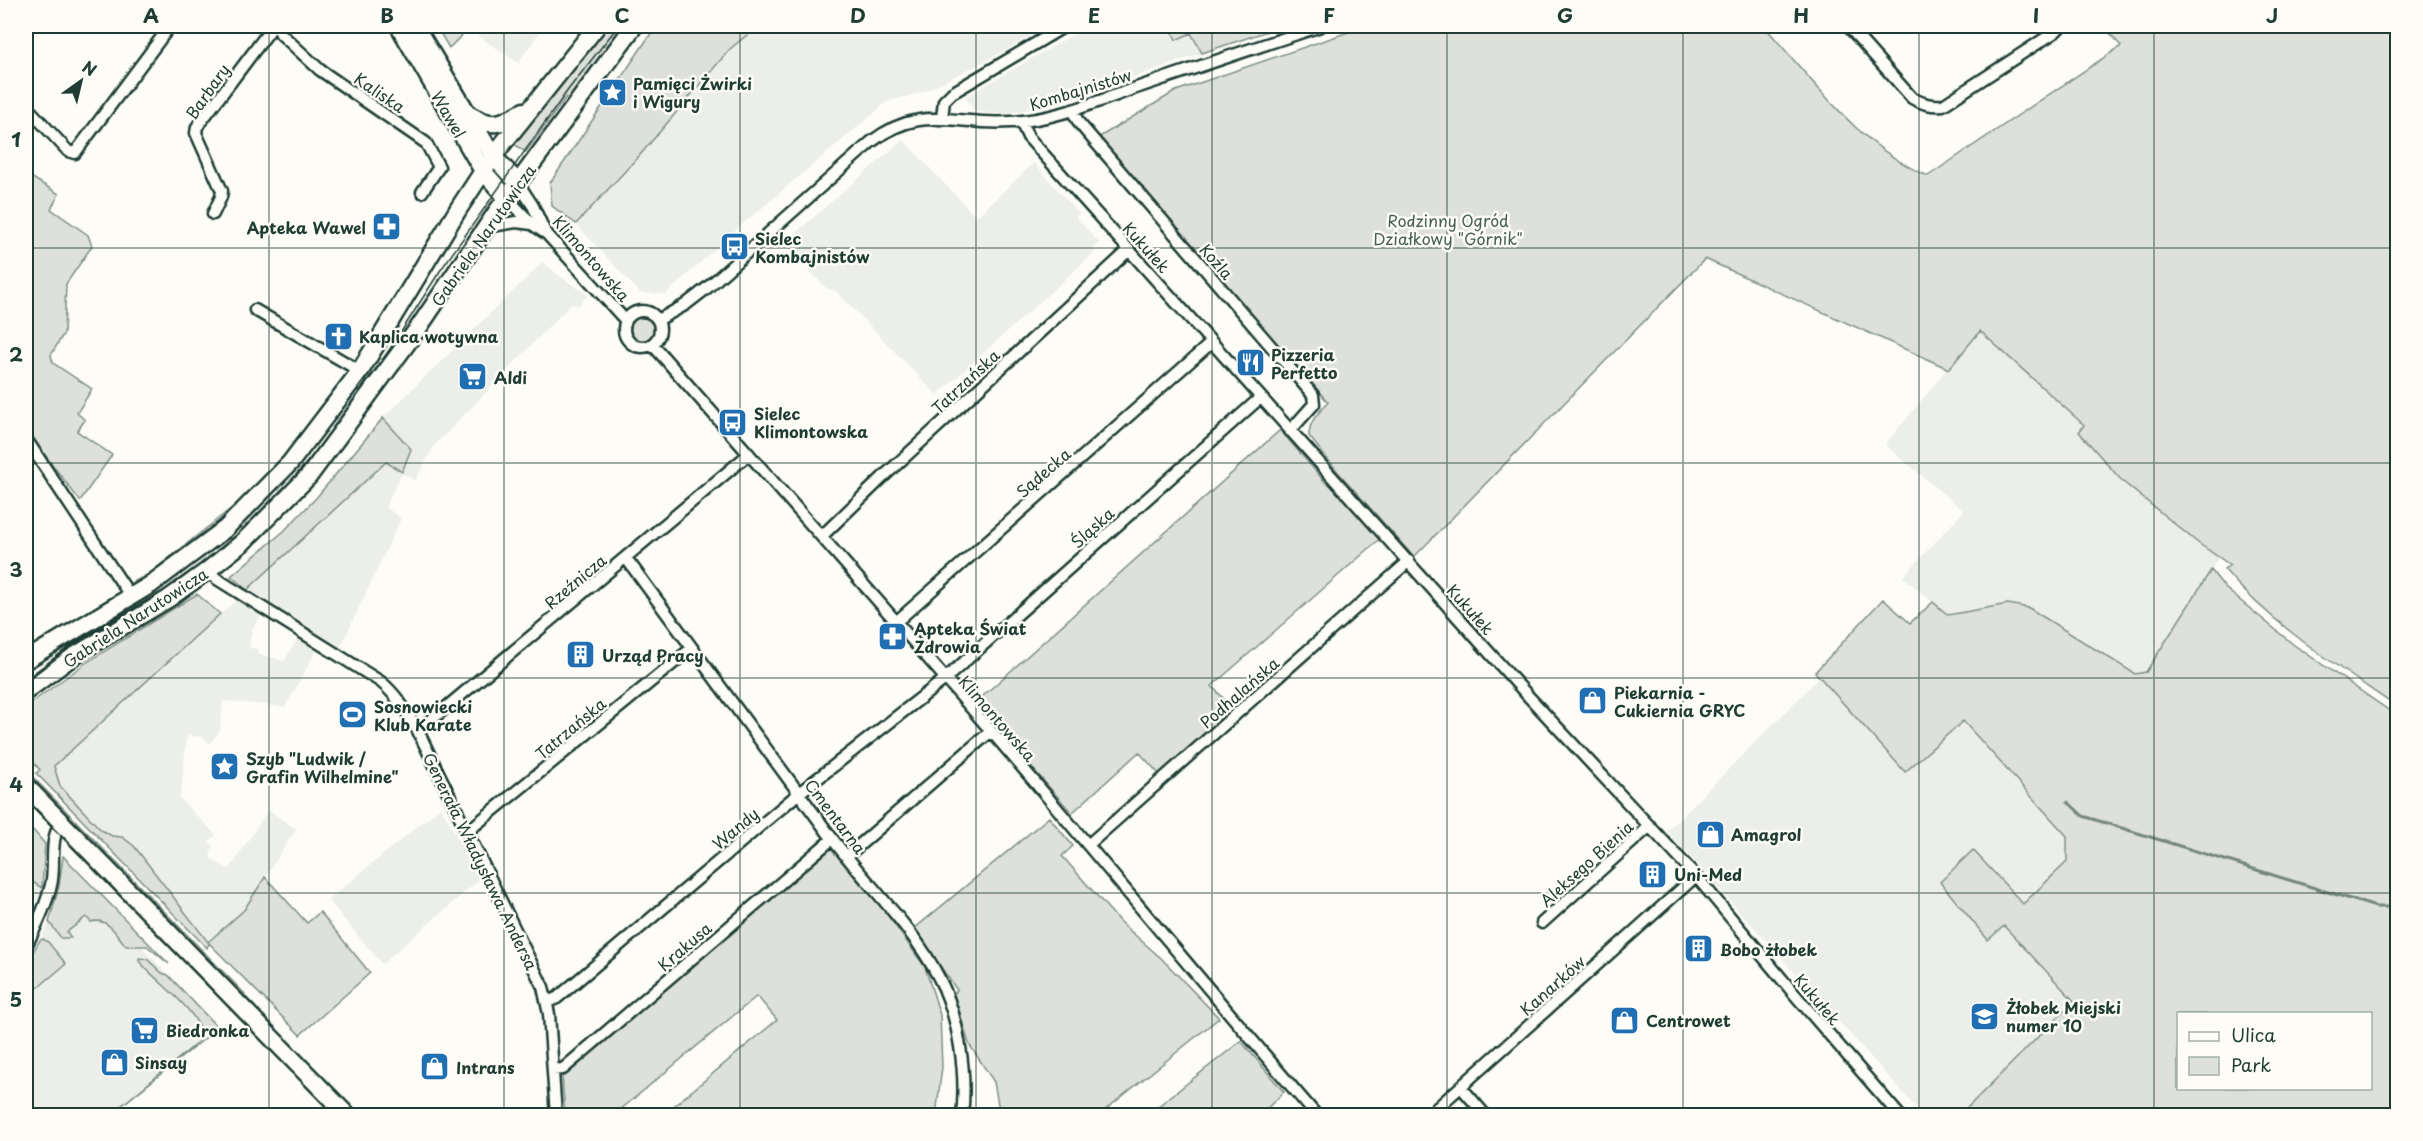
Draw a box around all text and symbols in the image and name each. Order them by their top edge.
text: A [143,0,159,30]
text: B [380,0,394,30]
text: C [614,0,630,30]
text: D [850,0,866,30]
text: E [1088,0,1100,30]
text: F [1323,0,1335,30]
text: G [1557,0,1573,30]
text: H [1793,0,1809,30]
text: I [2033,0,2039,30]
text: J [2266,0,2278,30]
north arrow [51,51,111,111]
text: N [78,54,102,81]
street label: Barbary [179,58,235,124]
street label: Kombajnistów [1026,62,1135,116]
street label: Kaliska [350,66,410,118]
place label: Pamięci Żwirki i Wigury [633,71,752,113]
place icon: Pamięci Żwirki i Wigury [596,76,628,108]
street label: Wawel [426,86,472,142]
text: 1 [11,124,21,154]
street label: Gabriela Narutowicza [425,159,541,311]
park label: Rodzinny Ogród Działkowy "Górnik" [1373,208,1523,250]
street label: Klimontowska [548,210,636,306]
pharmacy icon: Apteka Wawel [371,211,403,243]
place label: Apteka Wawel [247,215,366,239]
street label: Kukułek [1118,216,1176,278]
place label: Sielec Kombajnistów [755,226,870,268]
bus stop icon: Sielec Kombajnistów [718,231,750,263]
street label: Koźla [1195,238,1239,284]
church icon: Kaplica wotywna [322,320,354,352]
place label: Kaplica wotywna [359,324,499,348]
text: 2 [9,339,23,369]
place label: Pizzeria Perfetto [1271,342,1338,384]
street label: Tatrzańska [926,343,1005,419]
restaurant icon: Pizzeria Perfetto [1234,347,1266,379]
supermarket icon: Aldi [457,361,489,393]
place label: Aldi [494,365,527,389]
place label: Sielec Klimontowska [754,401,868,443]
bus stop icon: Sielec Klimontowska [717,406,749,438]
street label: Sądecka [1011,442,1076,502]
street label: Śląska [1065,501,1119,553]
street label: Rzeźnicza [539,548,611,614]
text: 3 [9,554,23,584]
street label: Gabriela Narutowicza [58,561,212,673]
street label: Kukułek [1442,578,1500,640]
place label: Apteka Świat Zdrowia [914,616,1027,658]
pharmacy icon: Apteka Świat Zdrowia [877,621,909,653]
building icon: Urząd Pracy [565,639,597,671]
place label: Urząd Pracy [602,643,704,667]
street label: Podhalańska [1194,651,1284,733]
street label: Klimontowska [954,670,1042,766]
place label: Piekarnia - Cukiernia GRYC [1614,680,1745,722]
shop icon: Piekarnia - Cukiernia GRYC [1577,685,1609,717]
street label: Tatrzańska [530,691,611,765]
place label: Sosnowiecki Klub Karate [374,694,472,736]
sports icon: Sosnowiecki Klub Karate [337,699,369,731]
place label: Szyb "Ludwik / Grafin Wilhelmine" [246,746,399,788]
street label: Generała Władysława Andersa [418,748,544,974]
place icon: Szyb "Ludwik / Grafin Wilhelmine" [209,751,241,783]
text: 4 [9,769,23,799]
street label: Cmentarna [800,773,872,859]
street label: Wandy [706,801,764,855]
street label: Aleksego Bienia [1534,814,1638,912]
shop icon: Amagrol [1694,818,1726,850]
place label: Amagrol [1731,822,1802,846]
building icon: Uni-Med [1637,858,1669,890]
place label: Uni-Med [1674,862,1742,886]
street label: Krakusa [652,916,716,976]
building icon: Bobo żłobek [1683,933,1715,965]
place label: Bobo żłobek [1720,937,1818,961]
street label: Kanarków [1514,949,1590,1021]
street label: Kukułek [1789,968,1847,1030]
text: 5 [10,984,22,1014]
place label: Żłobek Miejski numer 10 [2006,995,2121,1037]
school or university icon: Żłobek Miejski numer 10 [1969,1000,2001,1032]
shop icon: Centrowet [1609,1004,1641,1036]
place label: Centrowet [1646,1008,1731,1032]
legend [2177,1012,2372,1090]
supermarket icon: Biedronka [129,1014,161,1046]
place label: Biedronka [166,1018,249,1042]
text: Ulica [2231,1021,2276,1048]
shop icon: Sinsay [98,1046,130,1078]
place label: Sinsay [135,1050,187,1074]
shop icon: Intrans [419,1051,451,1083]
text: Park [2231,1051,2271,1078]
place label: Intrans [456,1055,515,1079]

